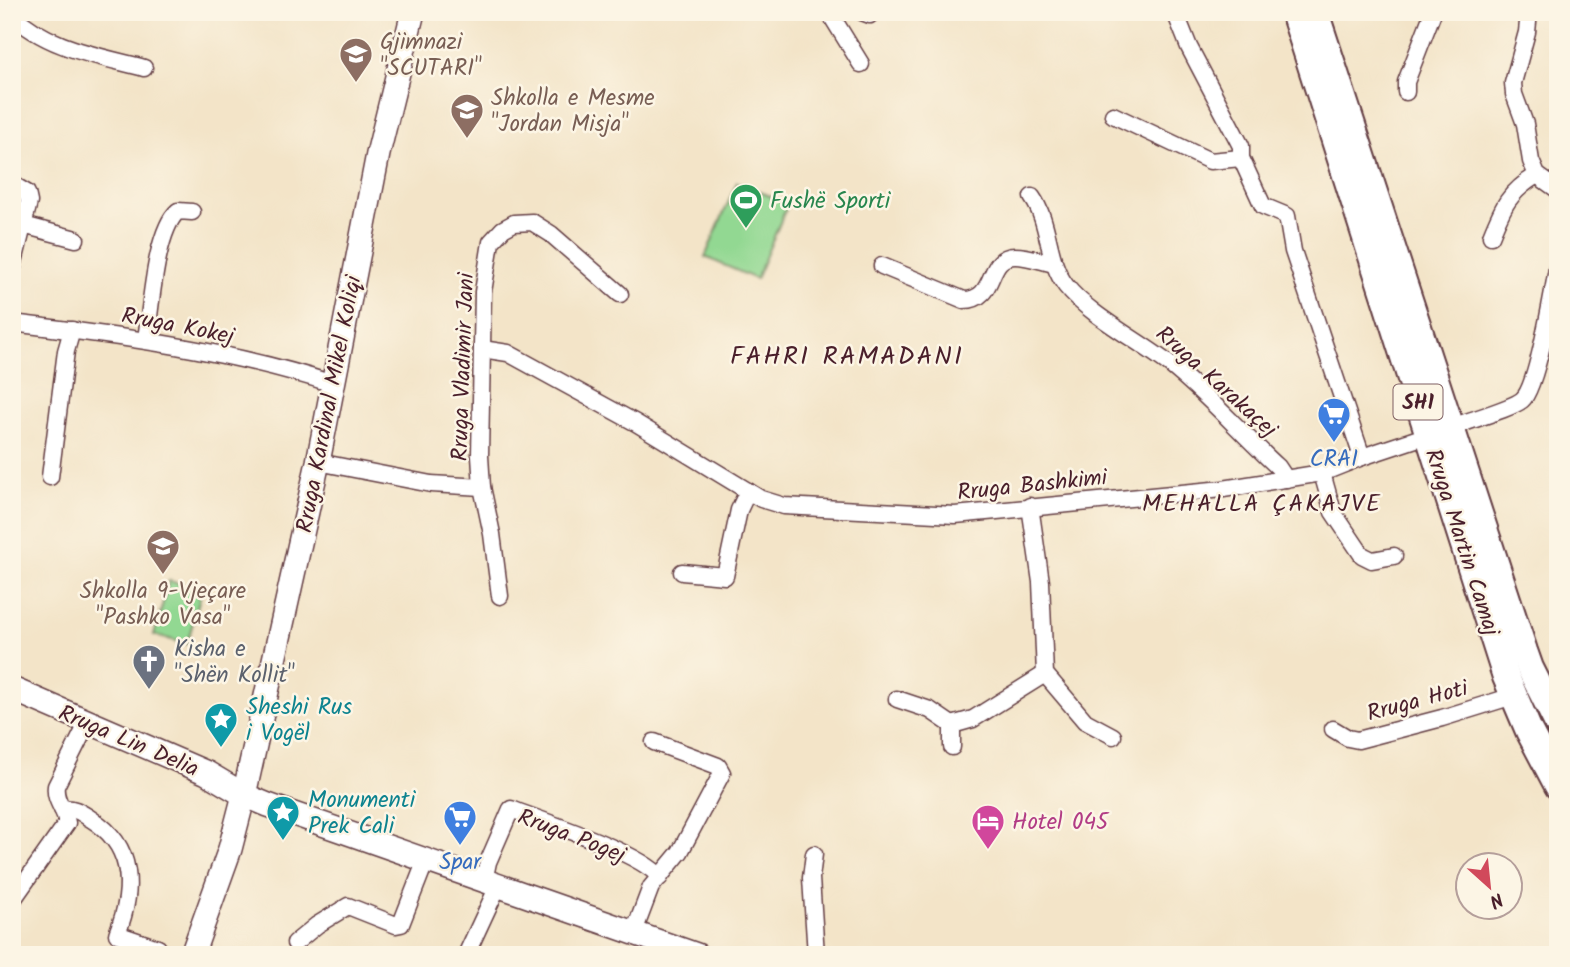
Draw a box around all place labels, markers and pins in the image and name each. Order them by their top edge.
place label: Gjimnazi "SCUTARI" [380,25,482,87]
school or university icon: Gjimnazi "SCUTARI" [337,35,375,84]
place label: Shkolla e Mesme "Jordan Misja" [491,81,655,143]
school or university icon: Shkolla e Mesme "Jordan Misja" [448,91,486,140]
sports icon: Fushë Sporti [727,181,765,230]
place label: Fushë Sporti [770,184,892,220]
supermarket icon: CRAI [1315,395,1353,444]
place label: CRAI [1310,442,1358,478]
school or university icon: Shkolla 9-Vjeçare "Pashko Vasa" [144,527,182,576]
place label: Shkolla 9-Vjeçare "Pashko Vasa" [80,574,246,636]
place label: Kisha e "Shën Kollit" [174,632,295,694]
church icon: Kisha e "Shën Kollit" [130,642,168,691]
place label: Sheshi Rus i Vogël [246,690,352,752]
place icon: Sheshi Rus i Vogël [202,700,240,749]
place label: Monumenti Prek Cali [308,783,417,845]
place icon: Monumenti Prek Cali [264,793,302,842]
supermarket icon: Spar [441,798,479,847]
hotel icon: Hotel 045 [969,802,1007,851]
place label: Hotel 045 [1012,805,1110,841]
place label: Spar [439,845,482,881]

